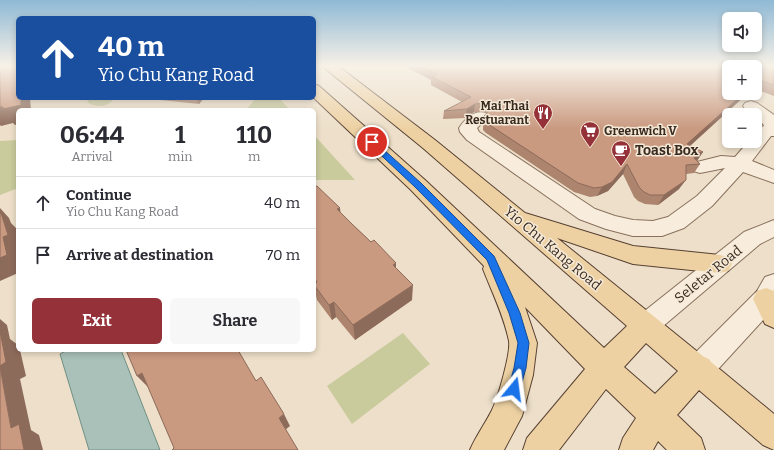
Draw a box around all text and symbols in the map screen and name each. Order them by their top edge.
map controls [722,12,762,148]
button: sound [722,12,762,52]
text: 40 m [98,30,165,63]
icon: ahead [32,32,84,84]
button: + [722,60,762,100]
text: Yio Chu Kang Road [98,64,254,86]
place label: Mai Thai Restuarant [465,99,529,127]
restaurant icon: Mai Thai Restuarant [532,102,554,130]
button: − [722,108,762,148]
supermarket icon: Greenwich V [579,120,601,148]
text: 06:44 [60,121,124,149]
text: 1 [175,121,185,149]
text: 110 [236,121,272,149]
place label: Greenwich V [604,124,677,138]
pin [355,125,389,159]
icon: arrive [361,131,383,153]
cafe icon: Toast Box [610,139,632,167]
place label: Toast Box [635,142,699,159]
text: Arrival [71,149,113,164]
text: min [168,149,193,164]
text: m [248,149,260,164]
text: Continue [66,186,132,204]
icon: ahead [32,192,54,214]
text: 40 m [264,194,300,212]
street label: Yio Chu Kang Road [501,203,605,294]
text: Yio Chu Kang Road [66,204,179,219]
street label: Seletar Road [671,242,746,307]
icon: arrive [32,244,54,266]
text: Arrive at destination [66,246,213,264]
text: 70 m [266,246,300,264]
button: Exit [32,298,162,344]
button: Share [170,298,300,344]
position arrow [493,368,535,410]

